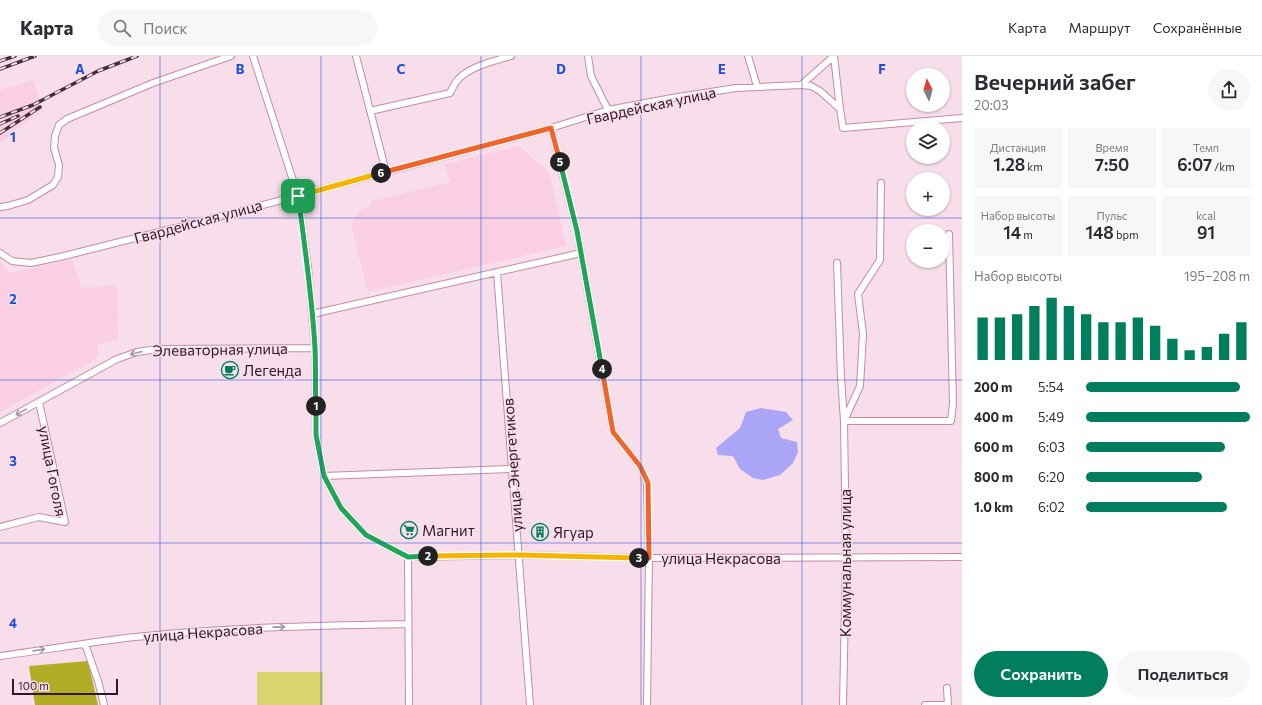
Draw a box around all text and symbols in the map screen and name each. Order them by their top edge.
search box [97,10,377,46]
text: Карта [20,16,73,39]
icon: search [111,17,133,39]
text: Поиск [143,19,188,37]
text: Карта [1008,19,1046,36]
text: Маршрут [1068,19,1131,36]
text: Сохранённые [1153,19,1242,36]
text: A [75,61,85,77]
text: B [236,61,245,77]
text: C [397,61,406,77]
text: D [556,61,566,77]
text: E [718,61,726,77]
text: F [878,61,886,77]
north arrow [906,68,950,112]
map controls [906,68,950,268]
text: Вечерний забег [974,68,1136,95]
button: share [1208,69,1250,111]
street label: Гвардейская улица [585,82,717,128]
text: 20:03 [974,97,1009,113]
button: layers [906,120,950,164]
text: 1 [10,129,16,145]
text: Дистанция [990,141,1046,154]
text: Время [1096,141,1128,154]
text: Темп [1193,141,1219,154]
pin: 5 [550,152,570,172]
text: 1.28 [993,154,1025,175]
text: 7:50 [1095,154,1129,175]
text: 6:07 [1177,154,1212,175]
text: 5 [557,155,563,168]
text: km [1025,160,1043,173]
text: /km [1212,160,1235,173]
pin: 6 [371,163,391,183]
text: 6 [378,166,384,179]
button: + [906,172,950,216]
pin [281,179,315,213]
icon: arrive [287,185,309,207]
street label: Гвардейская улица [132,195,264,247]
text: Набор высоты [981,209,1055,222]
text: Пульс [1097,209,1127,222]
text: kcal [1196,209,1216,222]
text: 14 [1003,222,1021,243]
text: 148 [1085,222,1114,243]
text: 91 [1197,222,1215,243]
button: − [906,224,950,268]
text: m [1021,228,1033,241]
text: bpm [1114,228,1139,241]
text: Набор высоты [974,268,1062,284]
text: 195–208 m [1184,268,1250,284]
text: 2 [9,291,17,307]
street label: Элеваторная улица [152,339,288,359]
one-way arrow [130,350,143,357]
pin: 4 [592,359,612,379]
cafe icon: Легенда [220,360,240,380]
place label: Легенда [243,361,302,379]
text: 4 [599,362,605,375]
text: 200 m [974,379,1012,395]
text: 5:54 [1038,379,1064,395]
pin: 1 [306,396,326,416]
street label: улица Энергетиков [498,397,526,533]
text: 1 [314,399,318,412]
one-way arrow [15,409,27,416]
text: 400 m [974,409,1013,425]
text: 5:49 [1038,409,1064,425]
street label: улица Гоголя [35,424,71,518]
text: 600 m [974,439,1013,455]
text: 6:03 [1038,439,1065,455]
text: 3 [9,453,17,469]
text: 800 m [974,469,1013,485]
text: 6:20 [1038,469,1065,485]
street label: Коммунальная улица [836,489,854,637]
text: 1.0 km [974,499,1013,515]
text: 6:02 [1038,499,1065,515]
supermarket icon: Магнит [399,520,419,540]
place label: Магнит [422,521,475,539]
building icon: Ягуар [530,522,550,542]
place label: Ягуар [553,523,594,541]
pin: 2 [418,546,438,566]
pin: 3 [629,548,649,568]
text: 2 [425,549,431,562]
street label: улица Некрасова [661,549,781,567]
text: 3 [636,551,642,564]
text: 4 [9,615,17,631]
street label: улица Некрасова [143,619,263,645]
one-way arrow [272,623,285,631]
one-way arrow [32,646,45,654]
button: Сохранить [974,651,1108,697]
button: Поделиться [1116,651,1250,697]
scale bar [12,677,118,696]
text: 100 m [18,679,49,692]

